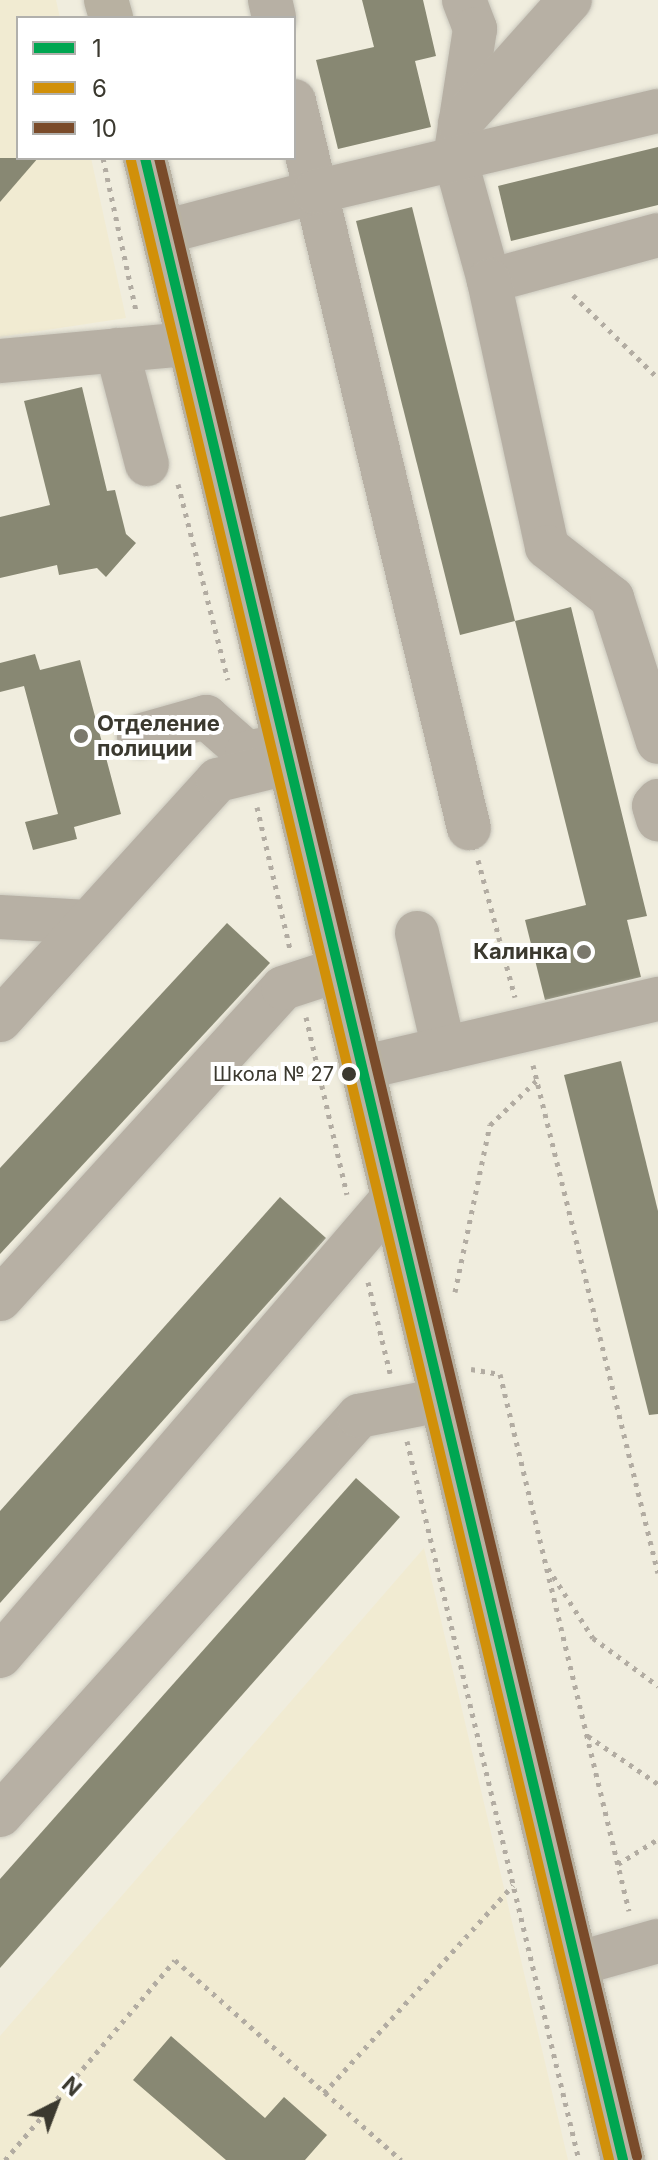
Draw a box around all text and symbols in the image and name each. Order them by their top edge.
legend [16,16,296,160]
text: 1 [92,34,102,63]
text: 6 [92,74,107,103]
text: 10 [92,114,117,143]
place label: Отделение полиции [97,710,220,762]
marker: Отделение полиции [72,727,90,745]
place label: Калинка [473,939,568,965]
marker: Калинка [575,943,593,961]
place label: Школа № 27 [213,1062,334,1086]
marker: Школа № 27 [341,1066,357,1082]
north arrow [16,2064,96,2144]
text: N [57,2071,87,2101]

